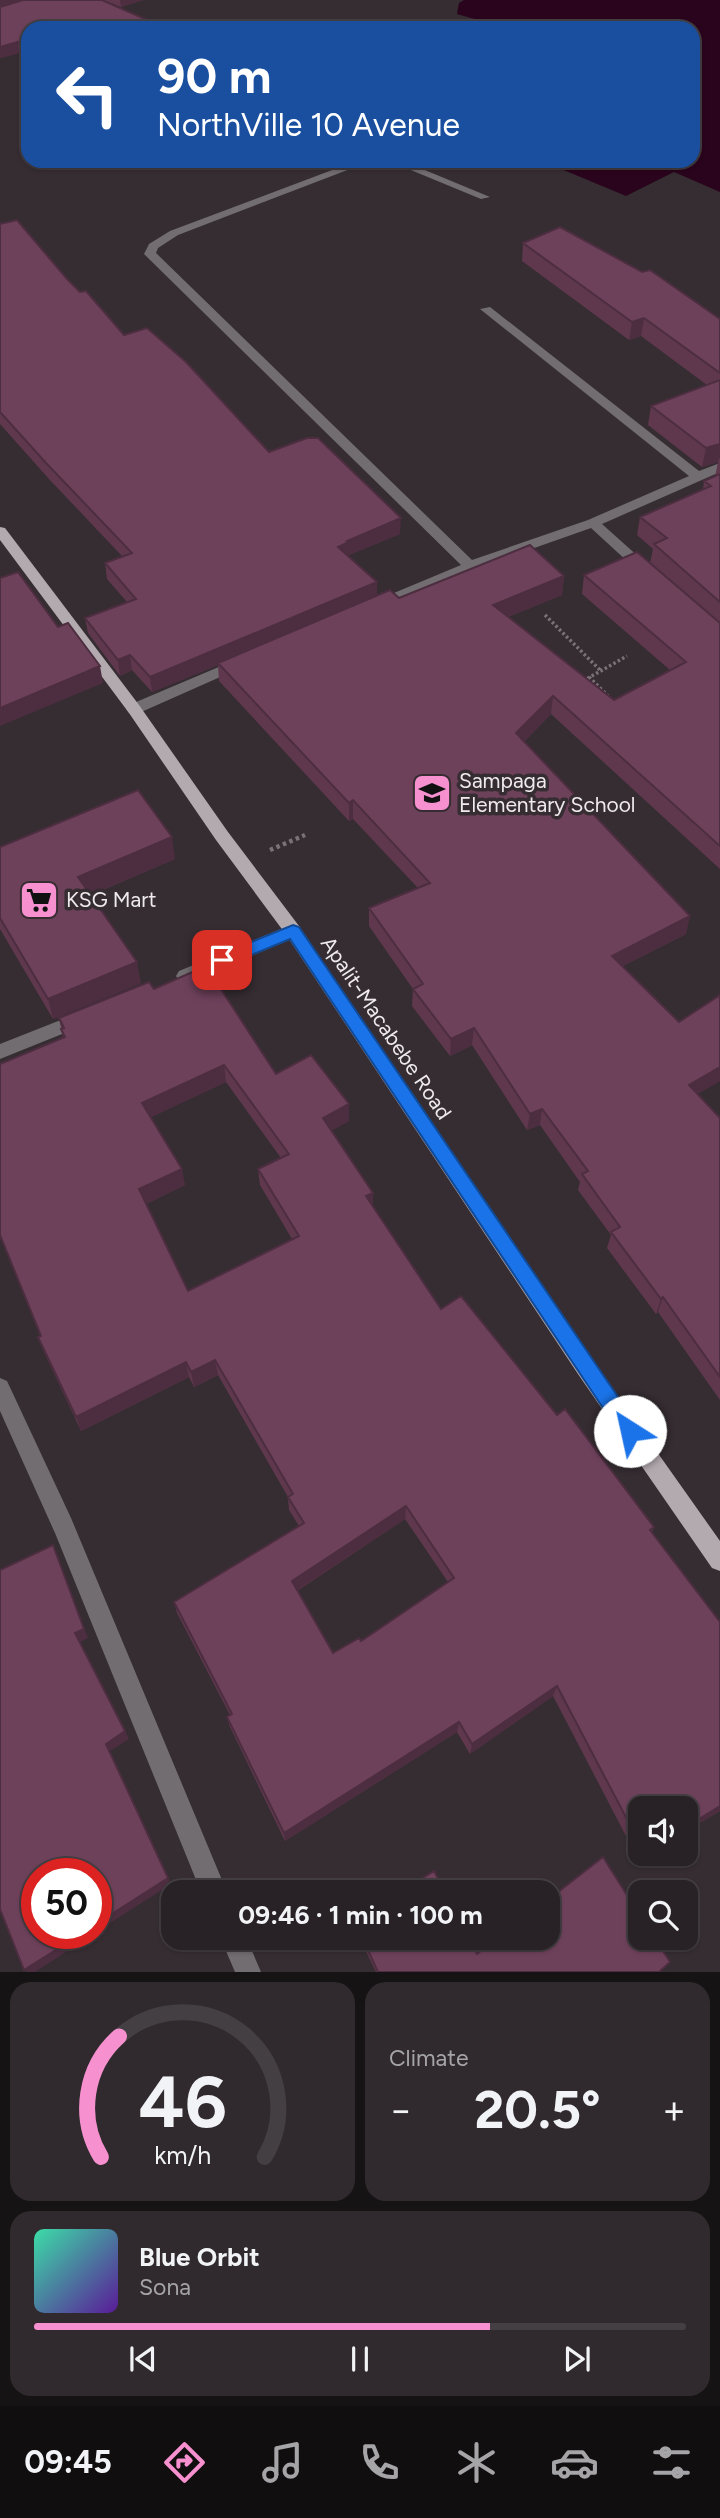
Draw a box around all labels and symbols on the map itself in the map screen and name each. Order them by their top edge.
place label: Sampaga Elementary School [459,768,635,817]
school or university icon: Sampaga Elementary School [411,772,453,814]
supermarket icon: KSG Mart [18,879,60,921]
place label: KSG Mart [66,887,156,912]
pin [192,930,252,990]
street label: Apalit-Macabebe Road [316,932,457,1124]
position arrow [593,1394,667,1468]
speed limit sign: 50 [21,1858,112,1949]

